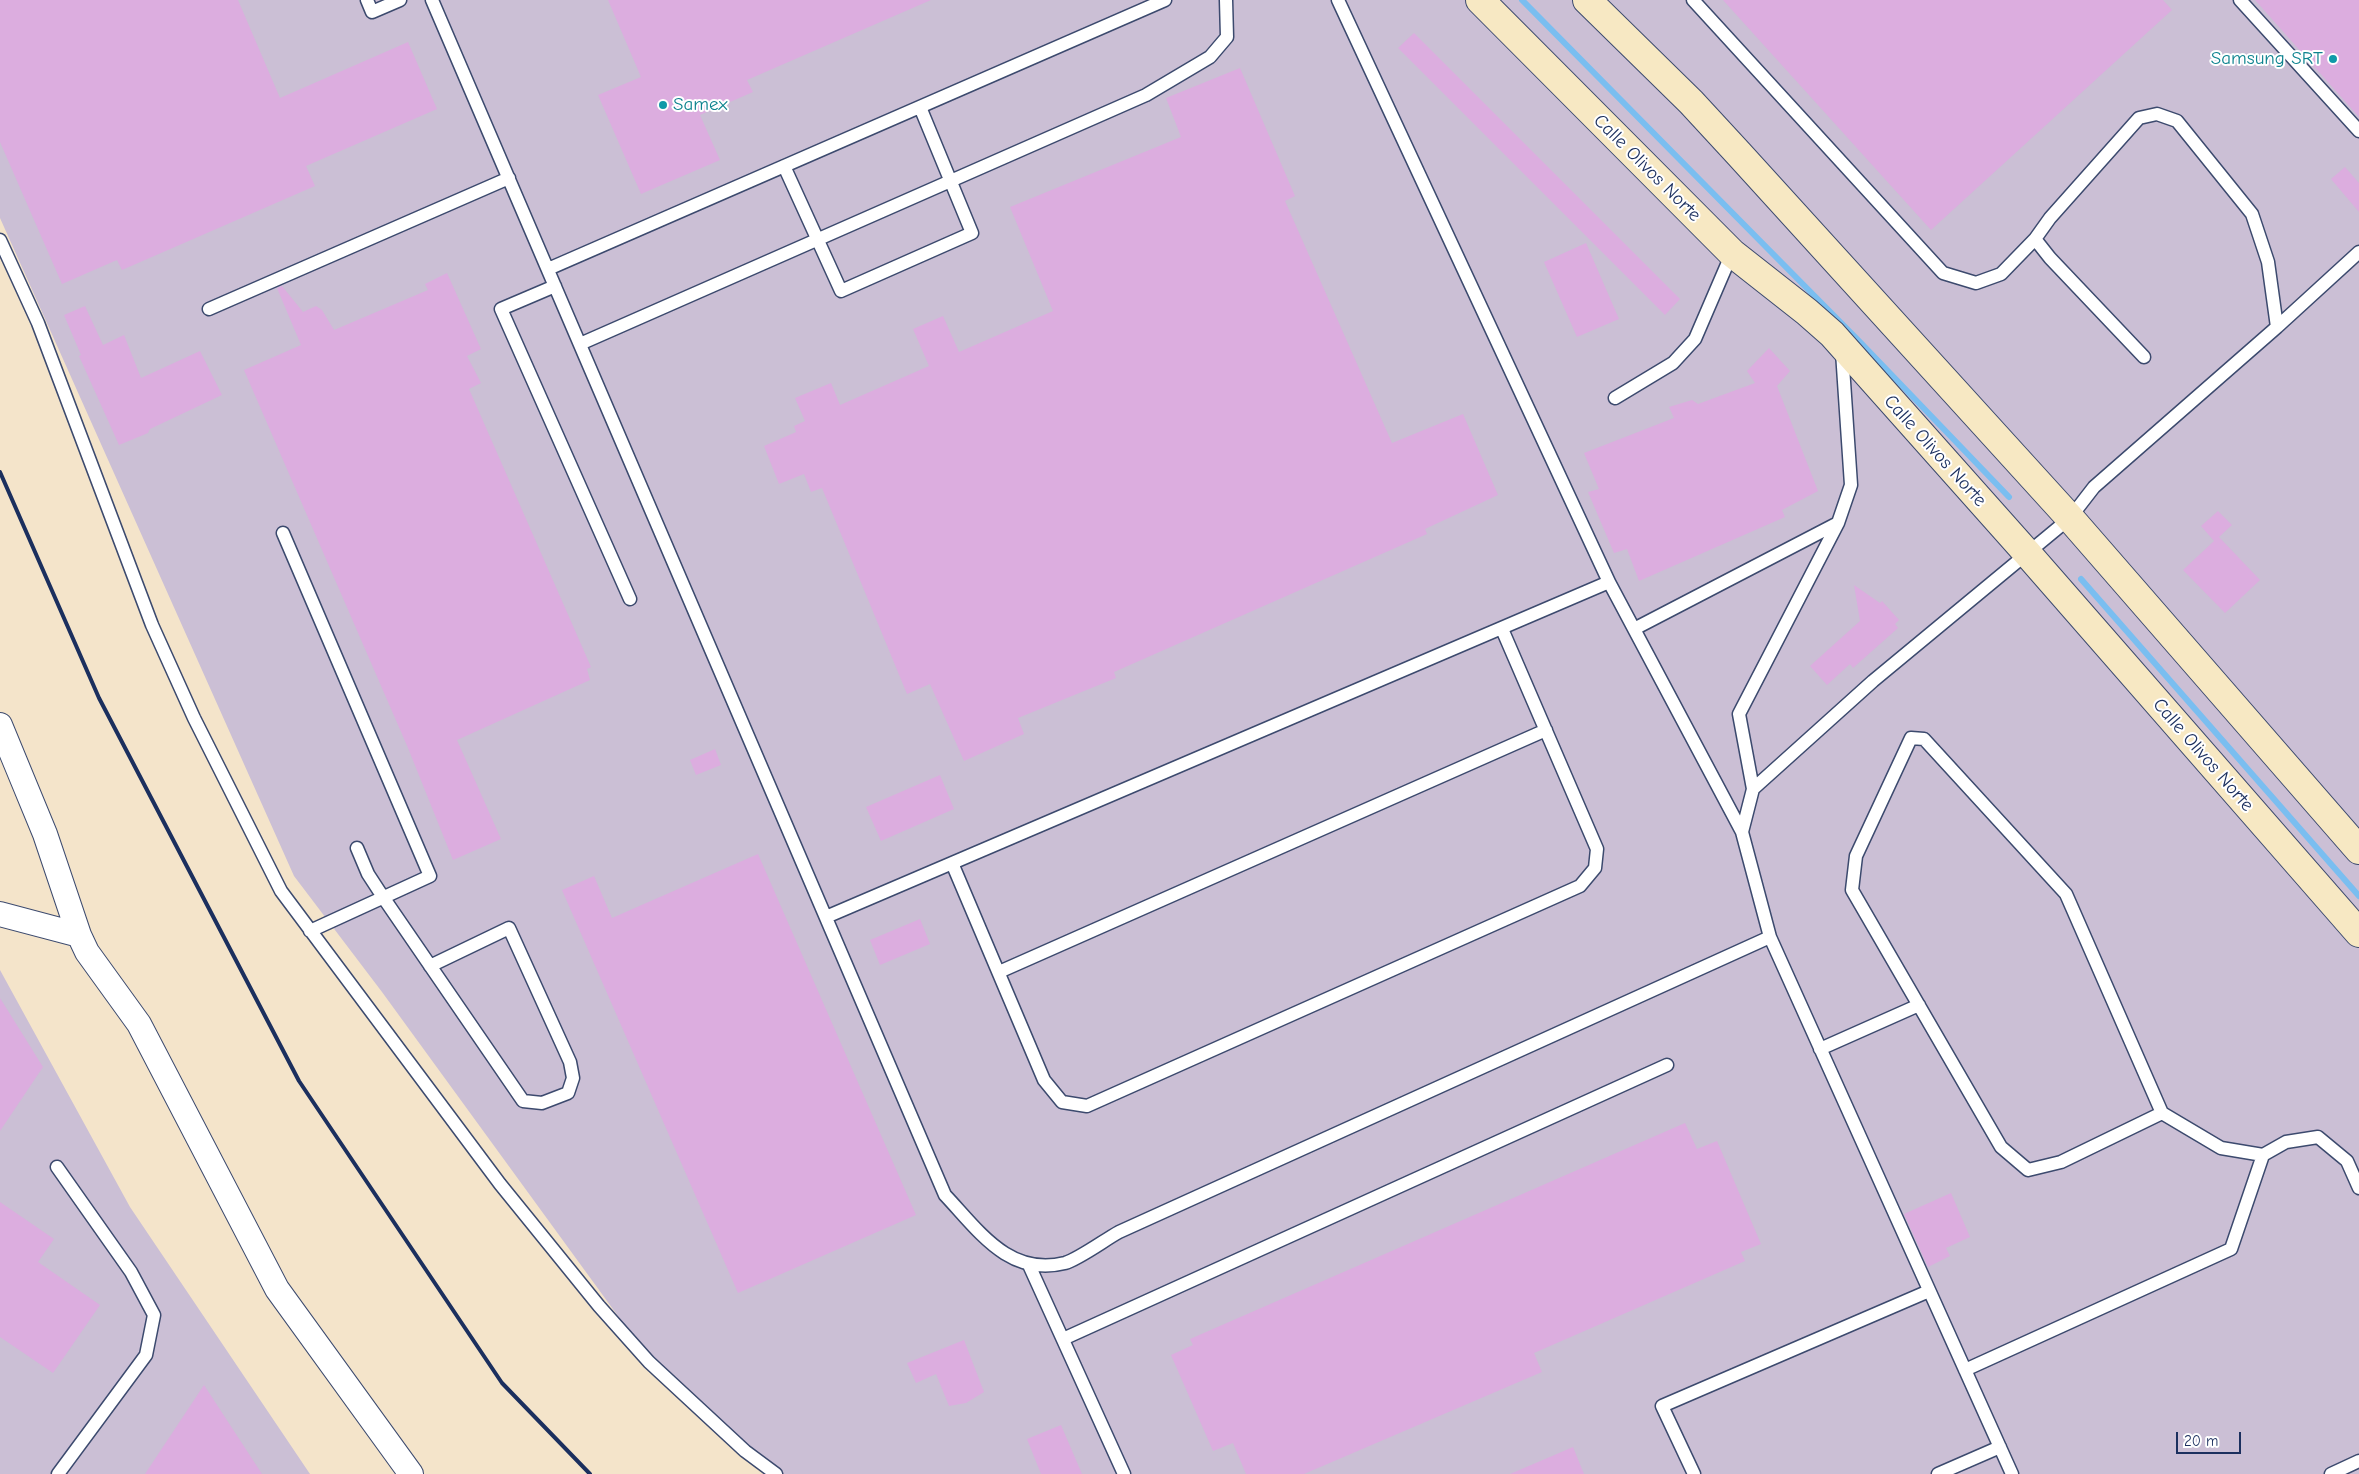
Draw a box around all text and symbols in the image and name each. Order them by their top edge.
place label: Samsung SRT [2211,48,2323,70]
marker: Samsung SRT [2327,53,2339,65]
place label: Samex [673,94,728,116]
marker: Samex [657,99,669,111]
street label: Calle Olivos Norte [1589,110,1705,226]
street label: Calle Olivos Norte [1879,390,1991,512]
street label: Calle Olivos Norte [2148,694,2258,816]
scale bar [2179,1422,2244,1454]
text: 20 m [2184,1432,2218,1450]

